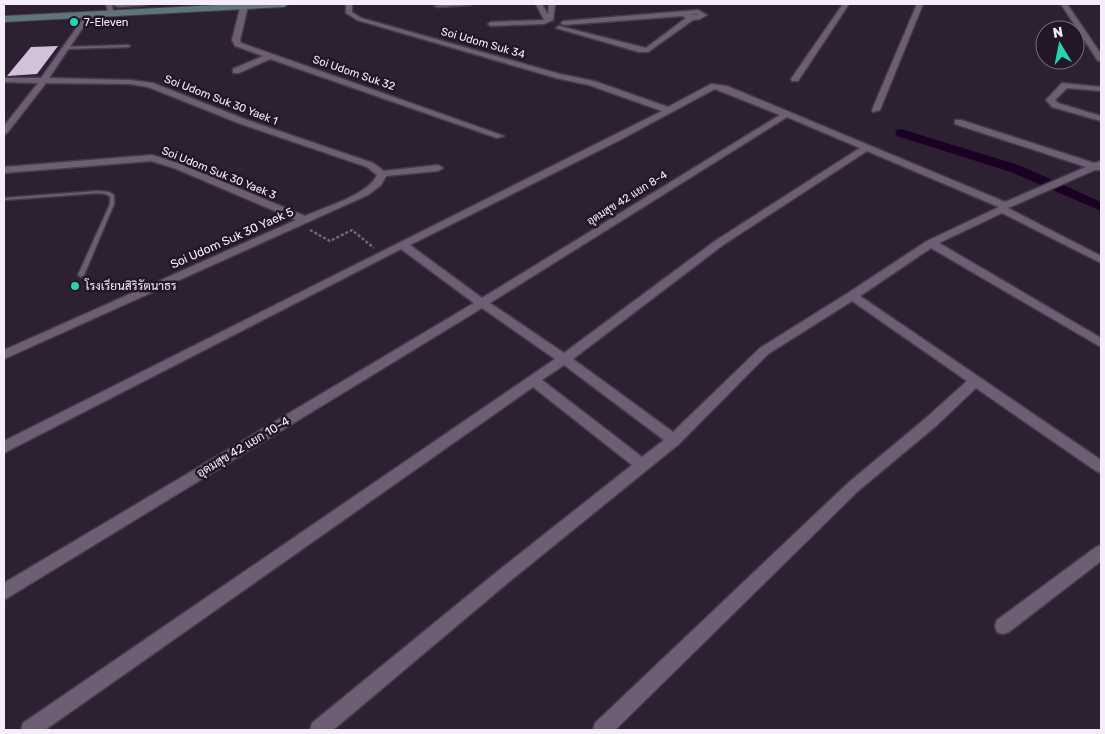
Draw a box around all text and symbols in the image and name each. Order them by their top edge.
marker: 7-Eleven [68,16,80,28]
place label: 7-Eleven [84,16,129,29]
north arrow [1035,20,1085,70]
text: N [1051,23,1064,42]
street label: Soi Udom Suk 34 [440,25,527,61]
street label: Soi Udom Suk 32 [311,53,397,93]
street label: Soi Udom Suk 30 Yaek 1 [162,72,280,128]
street label: Soi Udom Suk 30 Yaek 3 [160,144,279,202]
street label: อุดมสุข 42 แยก 8-4 [584,168,671,230]
street label: Soi Udom Suk 30 Yaek 5 [168,204,296,272]
place label: โรงเรียนสิริรัตนาธร [84,278,177,293]
marker: โรงเรียนสิริรัตนาธร [69,280,81,292]
street label: อุดมสุข 42 แยก 10-4 [194,414,293,482]

